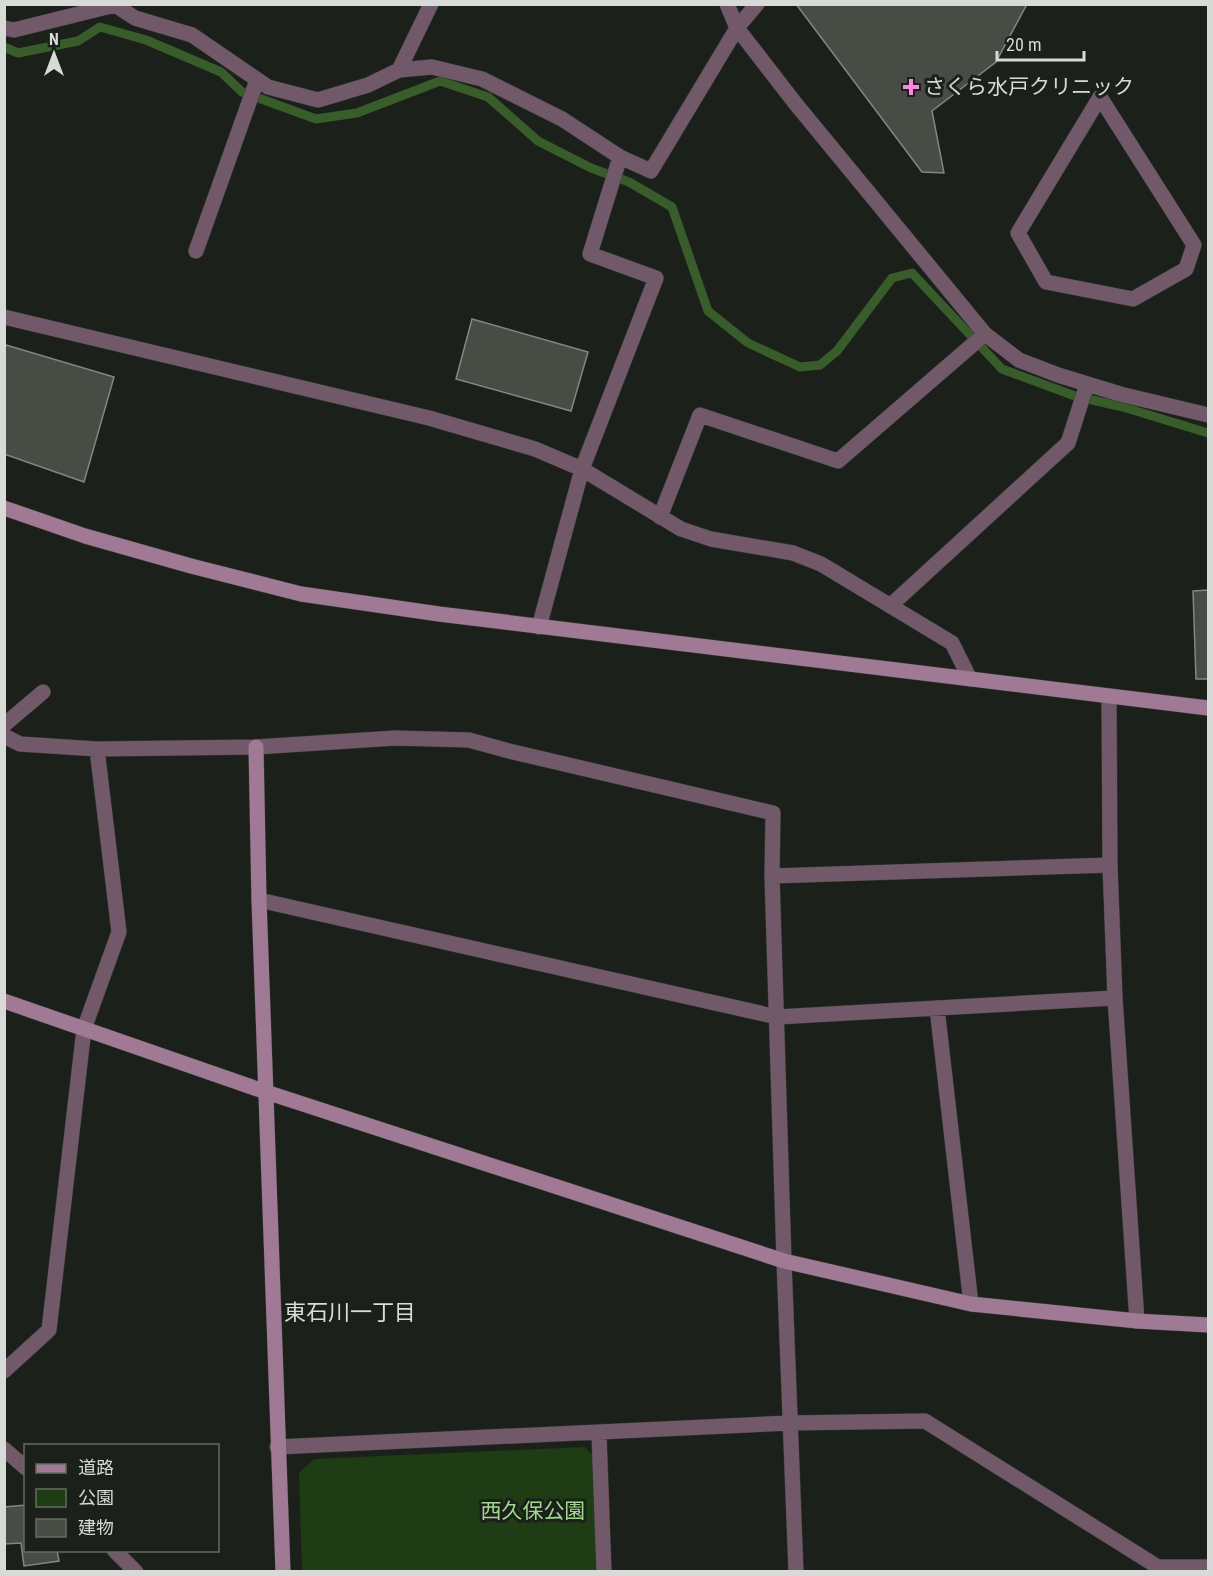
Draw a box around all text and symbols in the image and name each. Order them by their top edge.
north arrow [24,24,84,84]
scale bar [997,24,1084,62]
text: N [49,30,59,49]
text: 20 m [1006,34,1041,55]
place label: さくら水戸クリニック [924,75,1134,99]
marker: さくら水戸クリニック [902,78,920,96]
district label: 東石川一丁目 [284,1300,416,1325]
legend [24,1444,219,1552]
text: 道路 [78,1457,114,1478]
text: 公園 [78,1487,114,1508]
park label: 西久保公園 [481,1499,586,1523]
text: 建物 [78,1517,114,1538]

